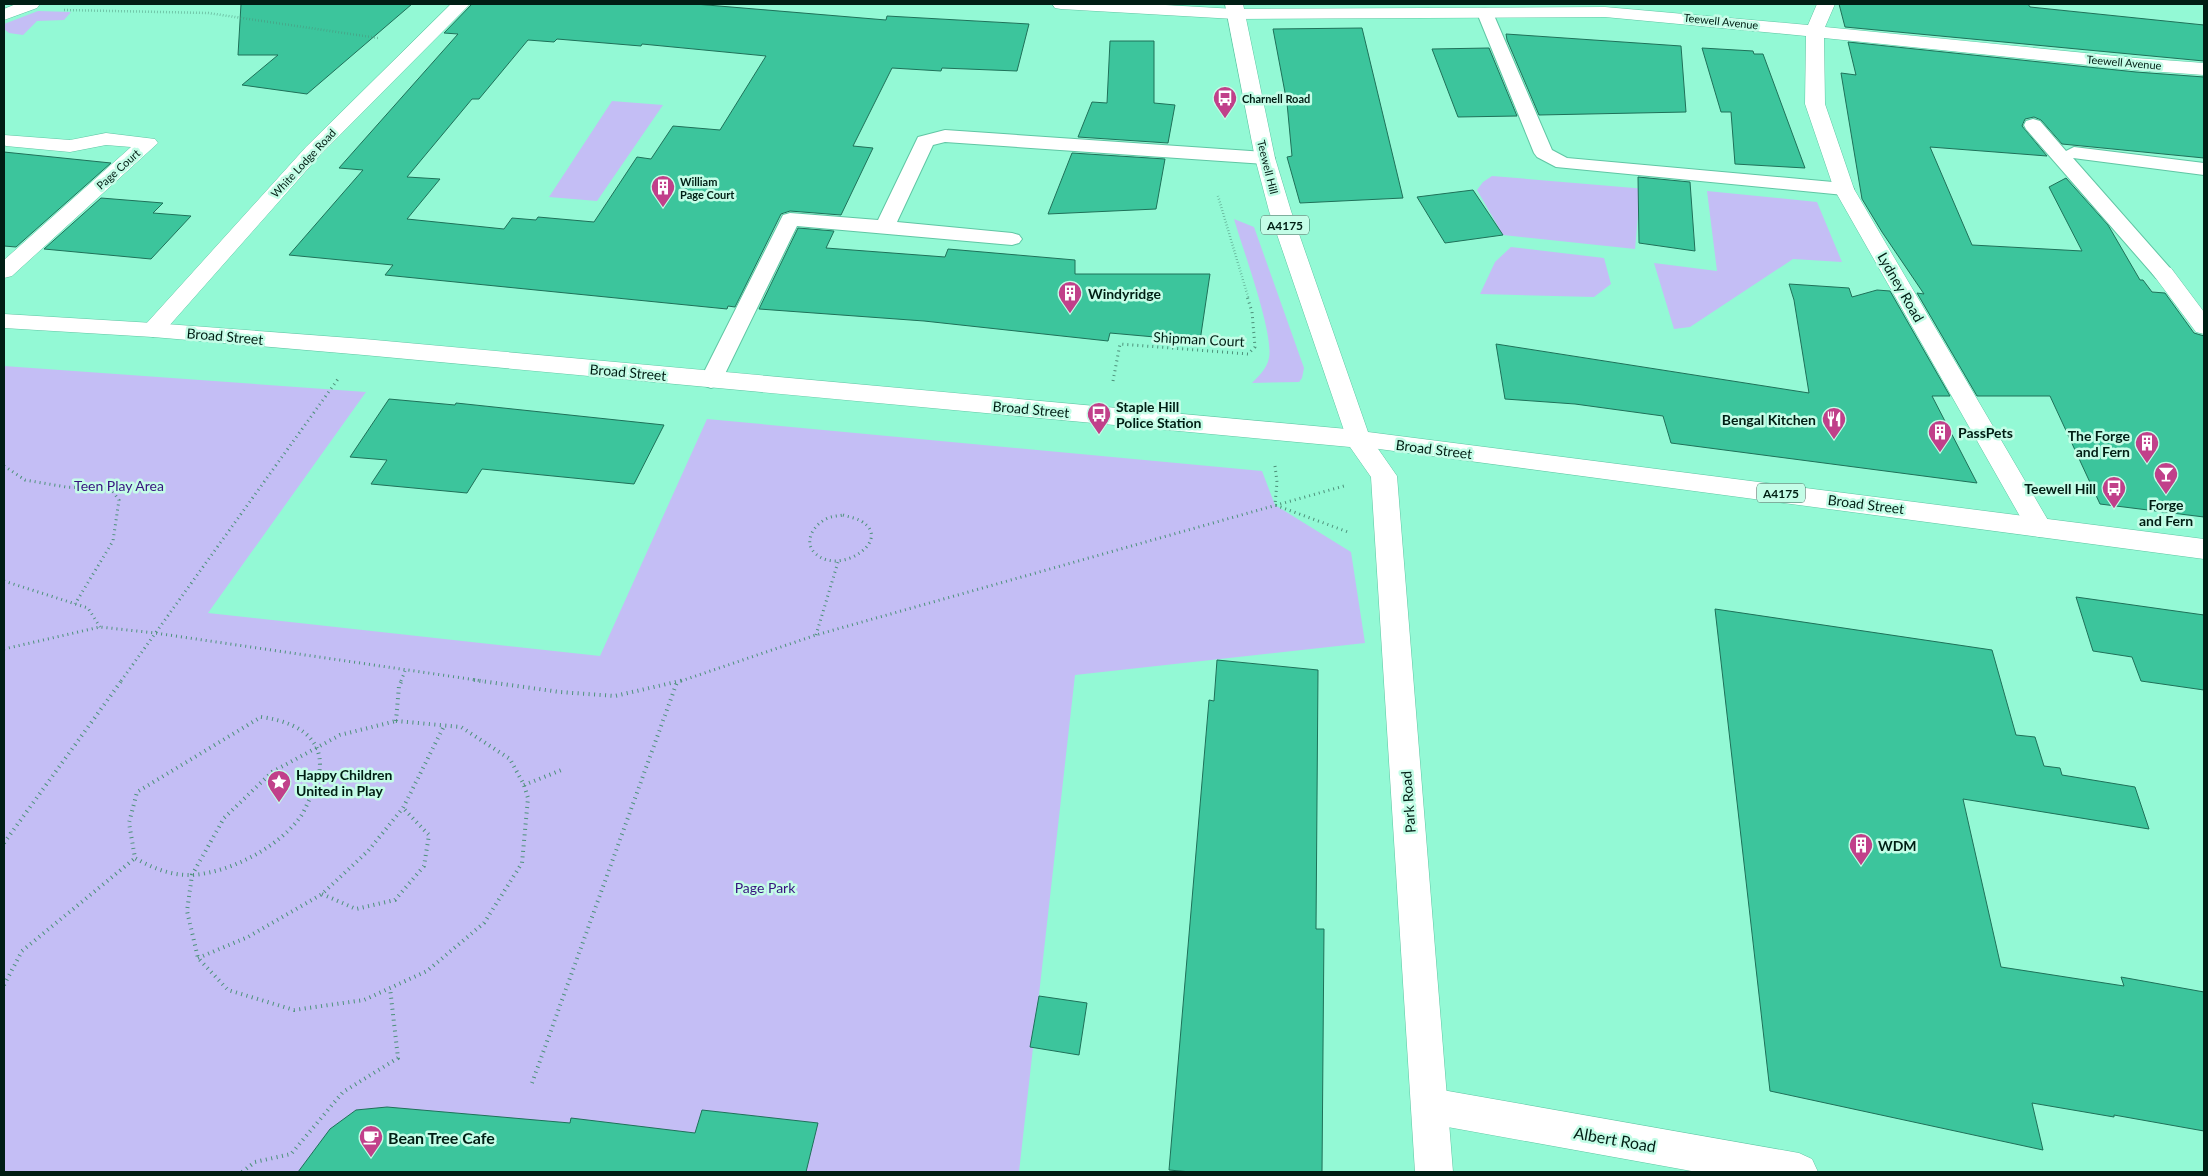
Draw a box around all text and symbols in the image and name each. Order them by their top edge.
street label: Teewell Avenue [1683,11,1759,31]
street label: Teewell Avenue [2086,52,2162,72]
bus stop icon: Charnell Road [1212,85,1238,119]
place label: Charnell Road [1242,92,1310,105]
street label: White Lodge Road [268,126,338,200]
street label: Teewell Hill [1255,139,1281,195]
street label: Page Court [94,146,142,192]
building icon: William Page Court [650,174,676,208]
place label: William Page Court [680,175,735,201]
road number: A4175 [1261,216,1309,234]
street label: Lydney Road [1874,249,1928,325]
building icon: Windyridge [1057,280,1083,314]
place label: Windyridge [1088,285,1161,302]
street label: Broad Street [186,324,264,348]
street label: Shipman Court [1153,328,1245,350]
street label: Broad Street [589,360,667,384]
street label: Broad Street [992,397,1070,421]
place label: Staple Hill Police Station [1116,398,1202,431]
bus stop icon: Staple Hill Police Station [1086,401,1112,435]
restaurant icon: Bengal Kitchen [1821,406,1847,440]
place label: Bengal Kitchen [1722,411,1816,428]
building icon: PassPets [1927,419,1953,453]
place label: PassPets [1958,424,2013,441]
place label: The Forge and Fern [2068,427,2131,460]
building icon: The Forge and Fern [2134,430,2160,464]
street label: Broad Street [1395,436,1473,462]
bar icon: Forge and Fern [2153,461,2179,495]
bus stop icon: Teewell Hill [2101,475,2127,509]
park label: Teen Play Area [74,477,164,494]
place label: Teewell Hill [2024,480,2096,497]
road number: A4175 [1757,483,1805,502]
street label: Broad Street [1827,491,1905,517]
place label: Forge and Fern [2139,496,2193,529]
place label: Happy Children United in Play [296,766,392,799]
place icon: Happy Children United in Play [266,769,292,803]
street label: Park Road [1397,770,1419,834]
building icon: WDM [1848,832,1874,866]
place label: WDM [1878,837,1917,854]
park label: Page Park [735,879,796,896]
street label: Albert Road [1572,1122,1658,1156]
cafe icon: Bean Tree Cafe [358,1124,384,1158]
place label: Bean Tree Cafe [388,1128,495,1147]

